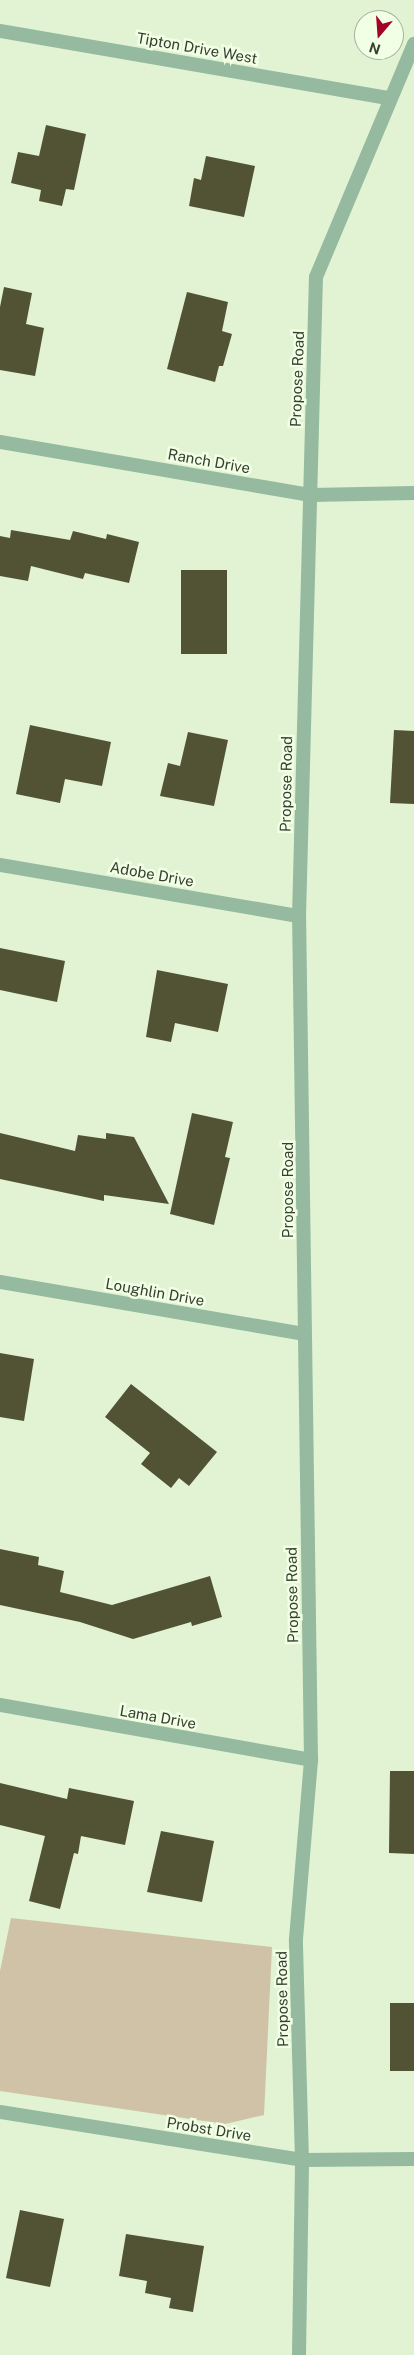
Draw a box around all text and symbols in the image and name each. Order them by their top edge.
north arrow [354,10,404,60]
street label: Tipton Drive West [135,28,259,68]
text: N [367,39,382,58]
street label: Propose Road [286,331,308,427]
street label: Ranch Drive [166,445,252,477]
street label: Propose Road [276,736,296,832]
street label: Adobe Drive [109,858,195,890]
street label: Propose Road [279,1142,297,1238]
street label: Loughlin Drive [104,1274,206,1310]
street label: Propose Road [282,1547,302,1643]
street label: Lama Drive [118,1701,198,1733]
street label: Propose Road [272,1951,292,2047]
street label: Probst Drive [165,2113,253,2145]

